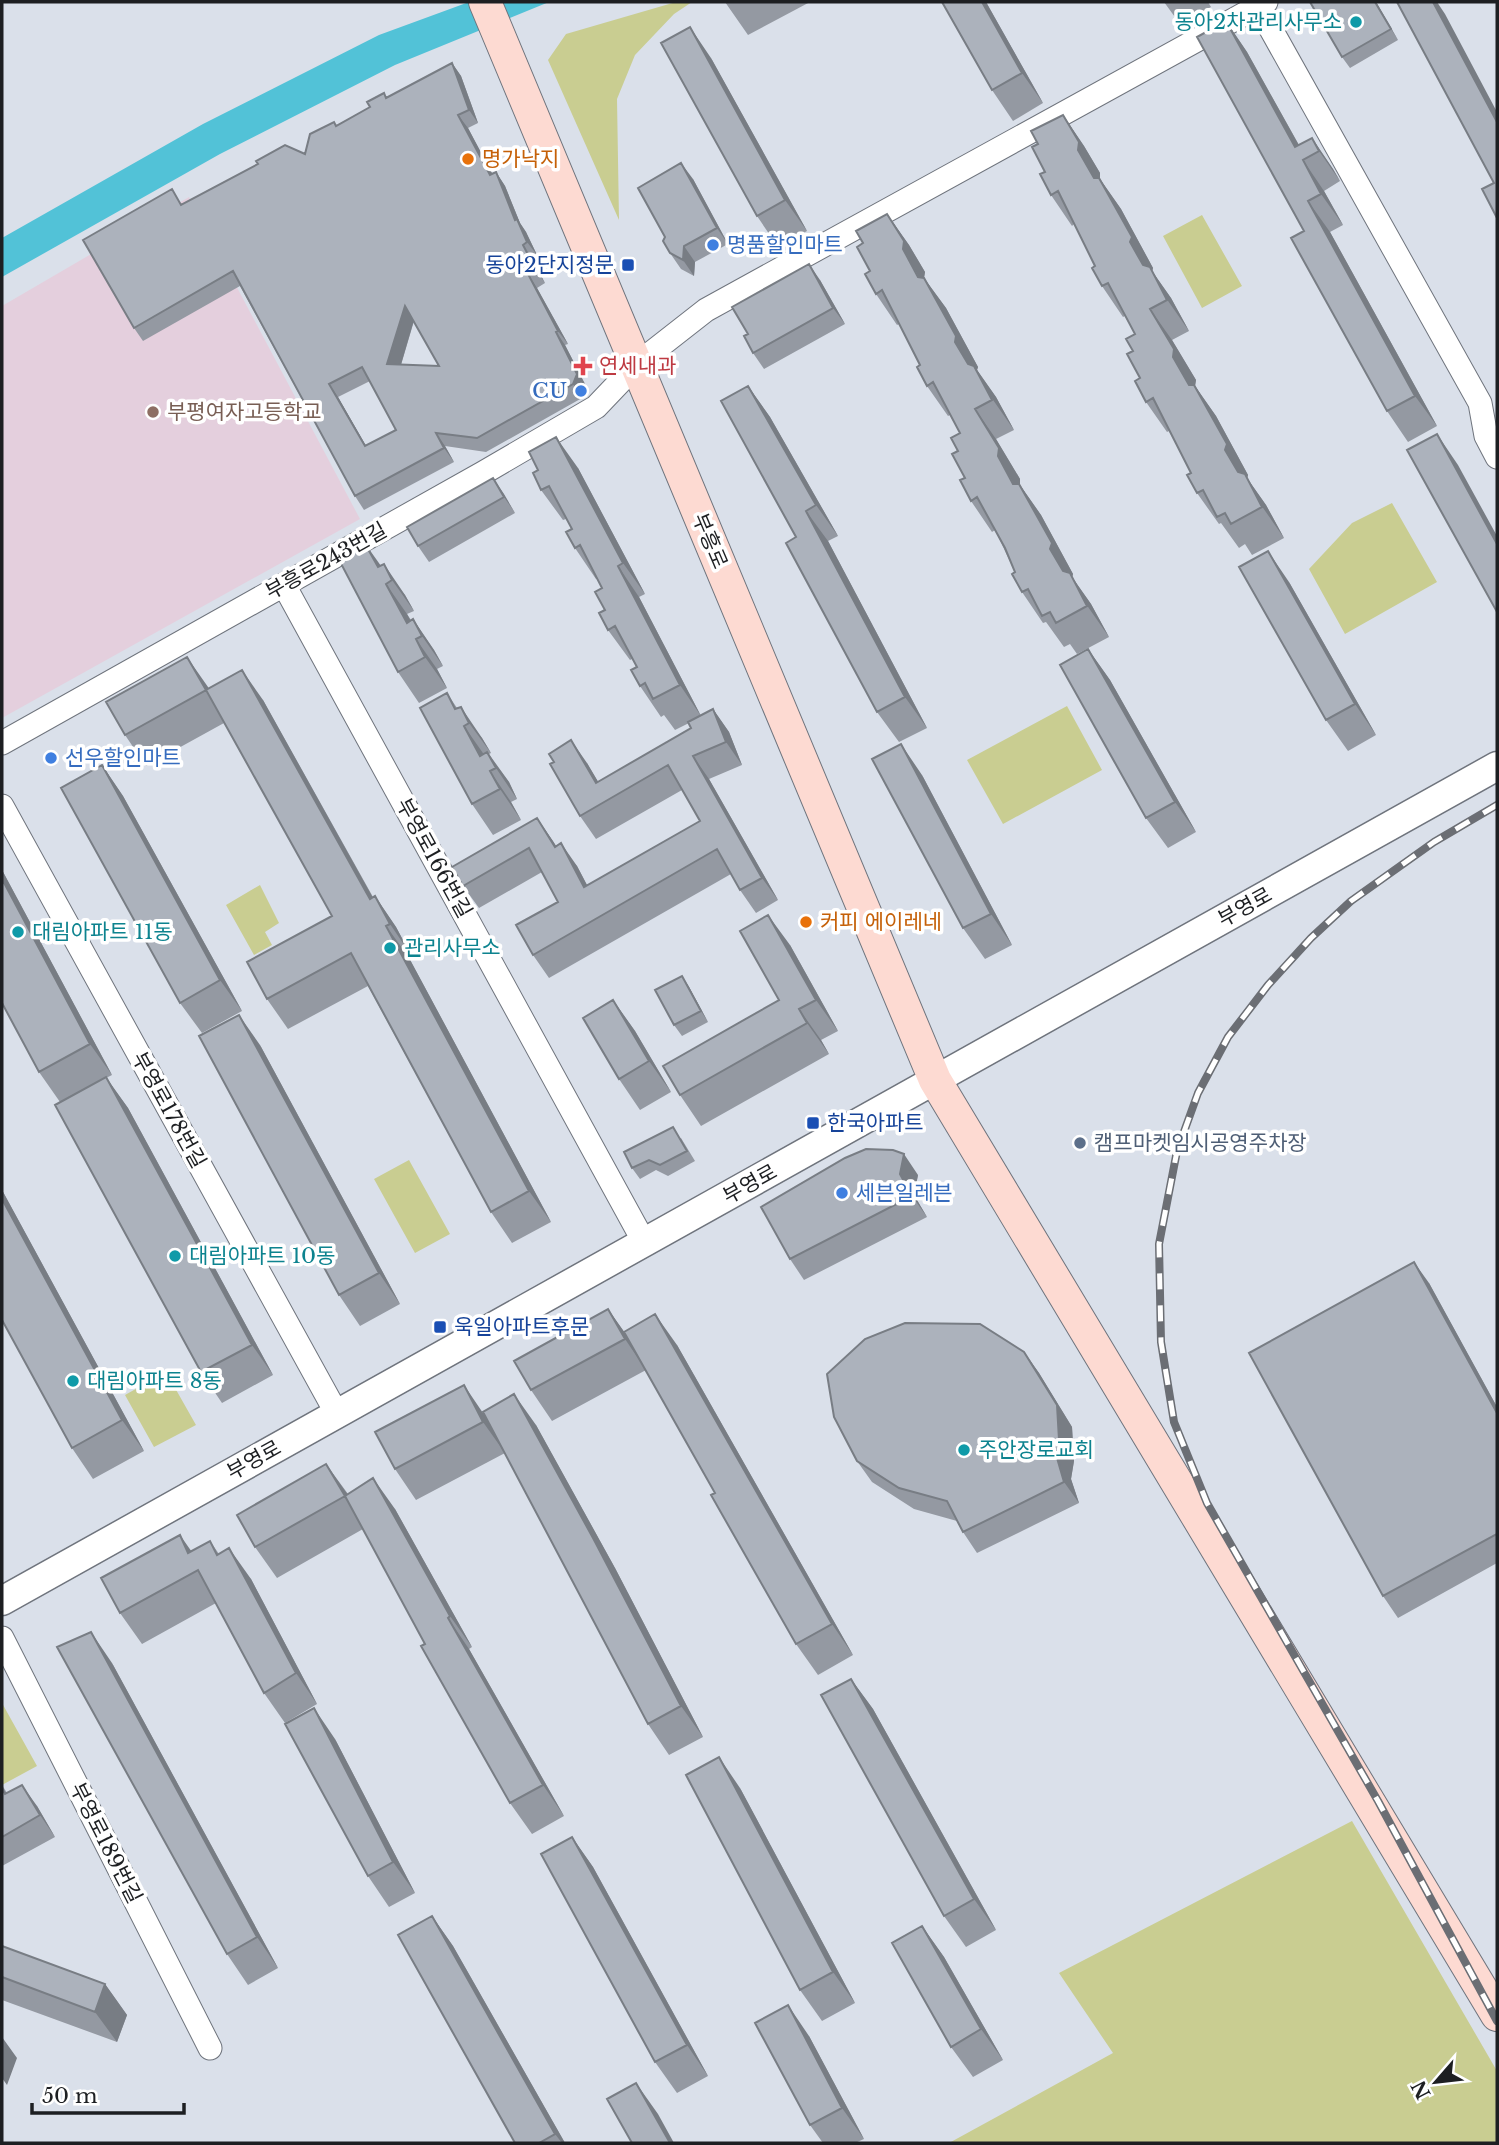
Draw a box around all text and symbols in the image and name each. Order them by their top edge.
place label: 동아2차관리사무소 [1175,9,1342,35]
marker: 동아2차관리사무소 [1348,14,1364,30]
place label: 명가낙지 [482,146,559,172]
marker: 명가낙지 [460,151,476,167]
place label: 명품할인마트 [727,232,843,258]
marker: 명품할인마트 [705,237,721,253]
place label: 동아2단지정문 [485,252,614,278]
marker: 동아2단지정문 [620,257,636,273]
place label: 연세내과 [599,353,676,379]
marker: 연세내과 [573,356,593,376]
place label: CU [532,378,567,404]
marker: CU [573,383,589,399]
place label: 부평여자고등학교 [167,399,322,425]
marker: 부평여자고등학교 [145,404,161,420]
street label: 부흥로 [687,509,733,573]
street label: 부흥로243번길 [261,517,391,605]
place label: 선우할인마트 [65,745,181,771]
marker: 선우할인마트 [43,750,59,766]
street label: 부영로166번길 [390,794,478,922]
street label: 부영로 [1213,882,1277,932]
place label: 커피 에이레네 [820,909,942,935]
marker: 커피 에이레네 [798,914,814,930]
place label: 대림아파트 11동 [32,919,173,945]
marker: 대림아파트 11동 [10,924,26,940]
place label: 관리사무소 [404,935,501,961]
marker: 관리사무소 [382,940,398,956]
street label: 부영로178번길 [126,1047,212,1173]
place label: 한국아파트 [827,1110,924,1136]
marker: 한국아파트 [805,1115,821,1131]
place label: 캠프마켓임시공영주차장 [1094,1130,1307,1156]
marker: 캠프마켓임시공영주차장 [1072,1135,1088,1151]
street label: 부영로 [718,1159,782,1209]
place label: 세븐일레븐 [856,1180,953,1206]
marker: 세븐일레븐 [834,1185,850,1201]
place label: 대림아파트 10동 [189,1243,335,1269]
marker: 대림아파트 10동 [167,1248,183,1264]
place label: 욱일아파트후문 [454,1314,589,1340]
marker: 욱일아파트후문 [432,1319,448,1335]
place label: 대림아파트 8동 [87,1368,222,1394]
marker: 대림아파트 8동 [65,1373,81,1389]
street label: 부영로 [222,1435,286,1485]
place label: 주안장로교회 [978,1437,1094,1463]
marker: 주안장로교회 [956,1442,972,1458]
street label: 부영로189번길 [64,1778,148,1908]
north arrow [1401,2047,1471,2117]
scale bar [32,2072,184,2116]
text: N [1407,2076,1436,2103]
text: 50 m [42,2083,98,2109]

